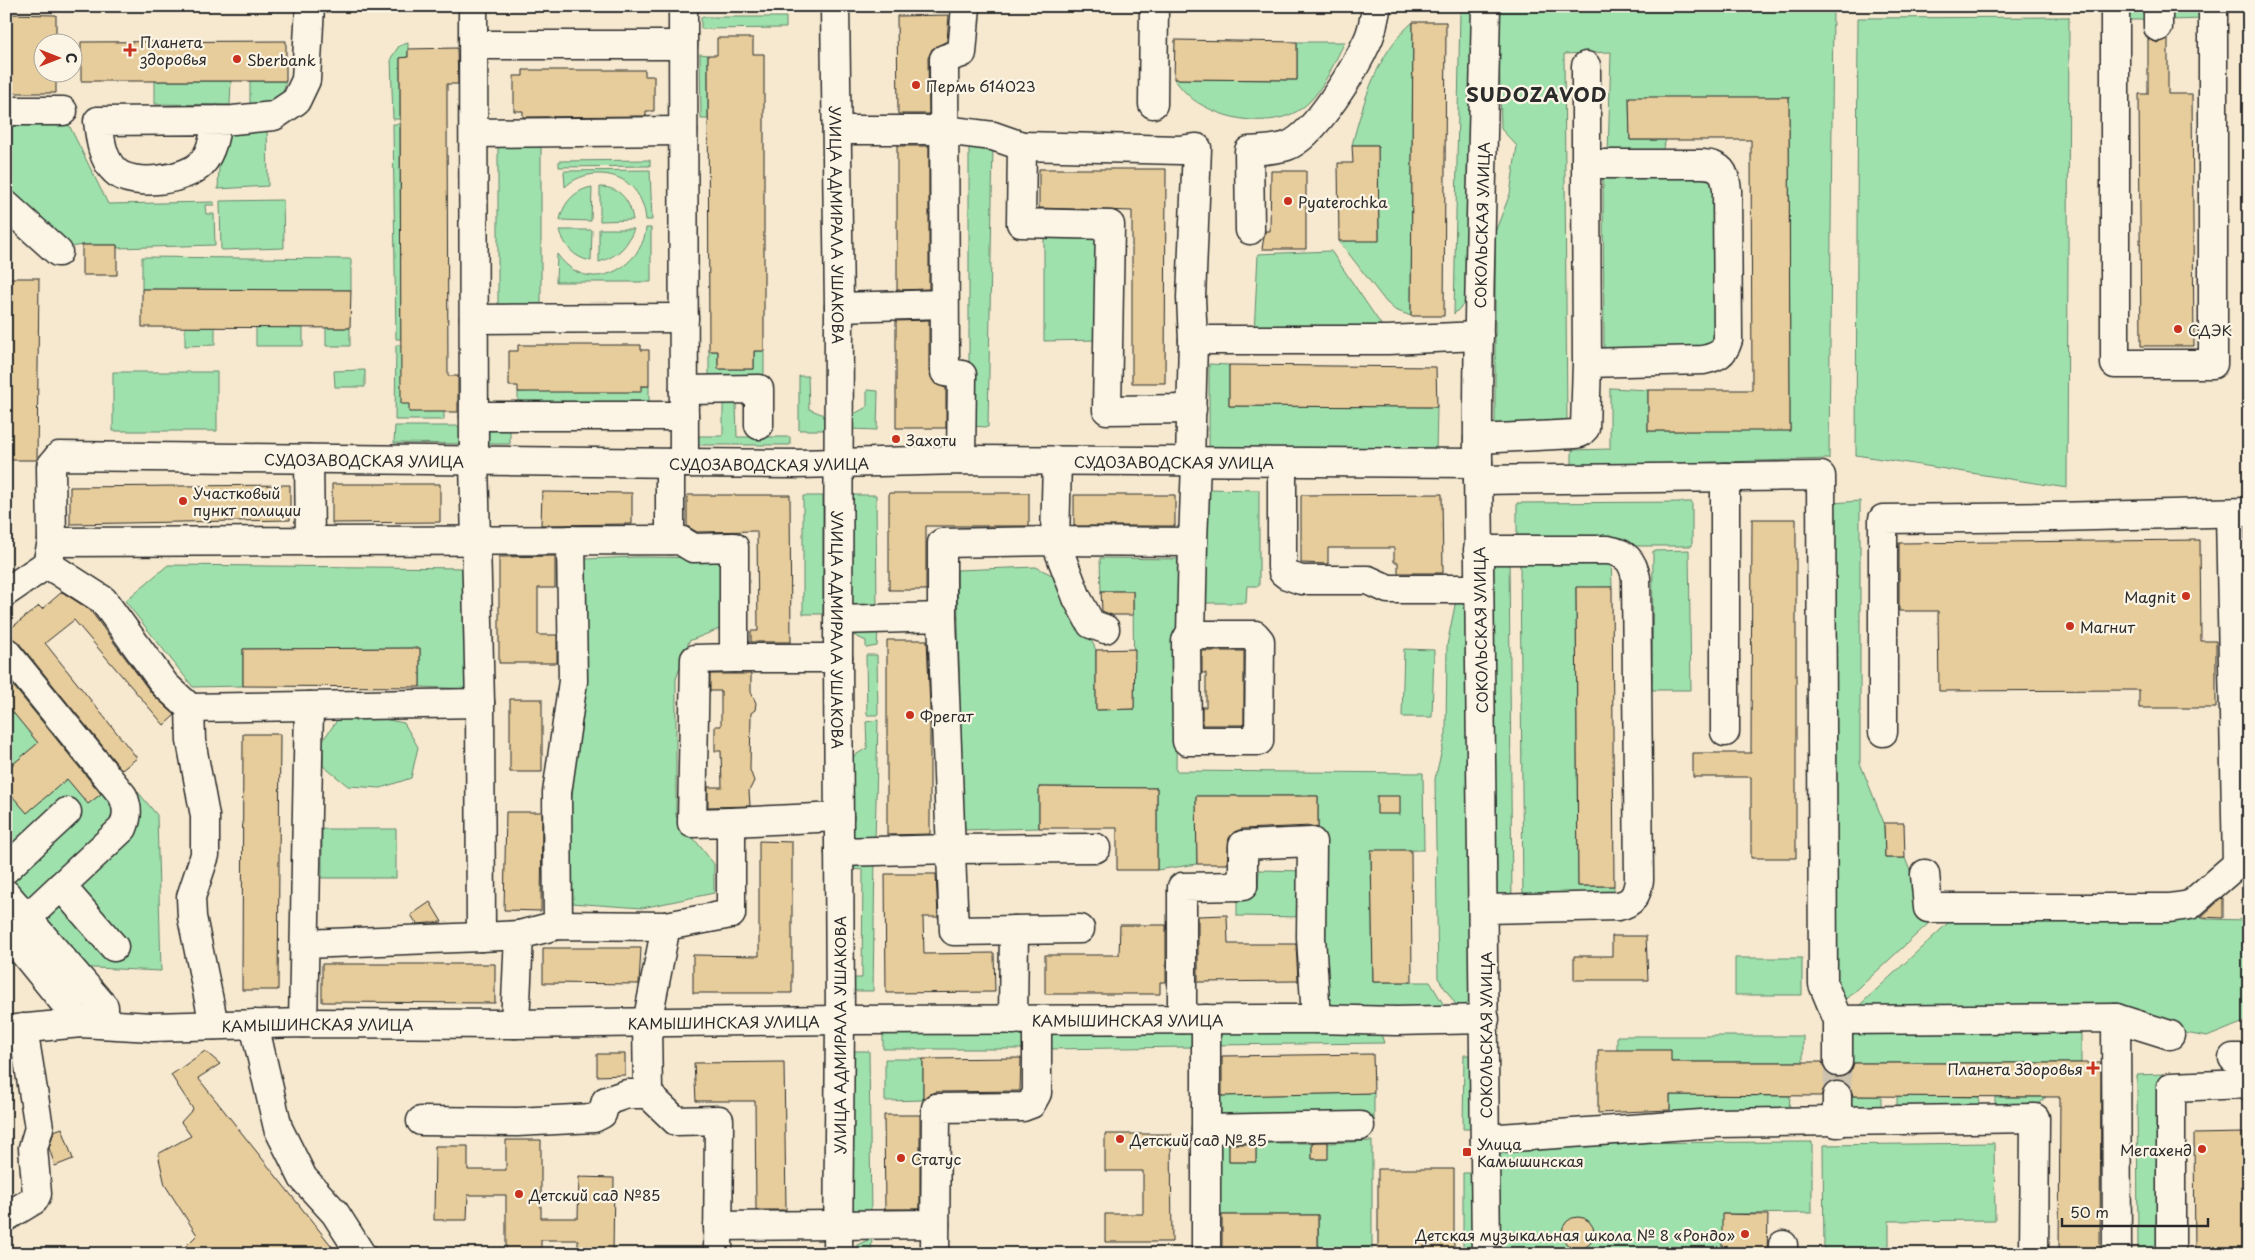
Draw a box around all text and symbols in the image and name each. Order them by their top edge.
place label: Планета здоровья [139,30,207,70]
north arrow [32,32,82,82]
marker: Планета здоровья [124,44,136,56]
place label: Sberbank [247,48,316,71]
text: С [61,53,82,63]
marker: Sberbank [231,53,243,65]
place label: Пермь 614023 [926,74,1036,97]
marker: Пермь 614023 [910,79,922,91]
district label: SUDOZAVOD [1466,79,1608,109]
street label: УЛИЦА АДМИРАЛА УШАКОВА [825,106,851,344]
street label: СОКОЛЬСКАЯ УЛИЦА [1468,141,1494,309]
place label: Pyaterochka [1298,190,1388,213]
marker: Pyaterochka [1282,195,1294,207]
place label: СДЭК [2188,318,2232,341]
marker: СДЭК [2172,323,2184,335]
place label: Захоти [906,428,957,451]
marker: Захоти [890,433,902,445]
street label: СУДОЗАВОДСКАЯ УЛИЦА [264,447,464,472]
street label: СУДОЗАВОДСКАЯ УЛИЦА [1074,449,1274,473]
street label: СУДОЗАВОДСКАЯ УЛИЦА [669,451,869,476]
place label: Участковый пункт полиции [193,481,301,521]
marker: Участковый пункт полиции [177,495,189,507]
street label: УЛИЦА АДМИРАЛА УШАКОВА [826,511,850,749]
street label: СОКОЛЬСКАЯ УЛИЦА [1467,546,1493,714]
place label: Magnit [2124,585,2176,608]
marker: Magnit [2180,590,2192,602]
place label: Магнит [2080,615,2135,638]
marker: Магнит [2064,620,2076,632]
place label: Фрегат [920,704,974,727]
marker: Фрегат [904,709,916,721]
street label: УЛИЦА АДМИРАЛА УШАКОВА [828,916,851,1154]
street label: СОКОЛЬСКАЯ УЛИЦА [1474,952,1497,1118]
street label: КАМЫШИНСКАЯ УЛИЦА [1031,1008,1224,1031]
street label: КАМЫШИНСКАЯ УЛИЦА [627,1009,820,1034]
street label: КАМЫШИНСКАЯ УЛИЦА [221,1011,414,1037]
place label: Планета Здоровья [1947,1057,2083,1080]
marker: Планета Здоровья [2087,1062,2099,1074]
place label: Детский сад № 85 [1129,1128,1267,1151]
place label: Улица Камышинская [1477,1132,1584,1172]
marker: Детский сад № 85 [1114,1133,1126,1145]
place label: Мегахенд [2120,1138,2192,1161]
marker: Мегахенд [2196,1143,2208,1155]
marker: Улица Камышинская [1461,1146,1473,1158]
place label: Статус [911,1147,961,1170]
marker: Статус [895,1152,907,1164]
place label: Детский сад №85 [528,1183,660,1206]
marker: Детский сад №85 [513,1188,525,1200]
scale bar [2062,1195,2209,1227]
text: 50 m [2070,1200,2109,1223]
place label: Детская музыкальная школа № 8 «Рондо» [1415,1223,1735,1246]
marker: Детская музыкальная школа № 8 «Рондо» [1739,1228,1751,1240]

